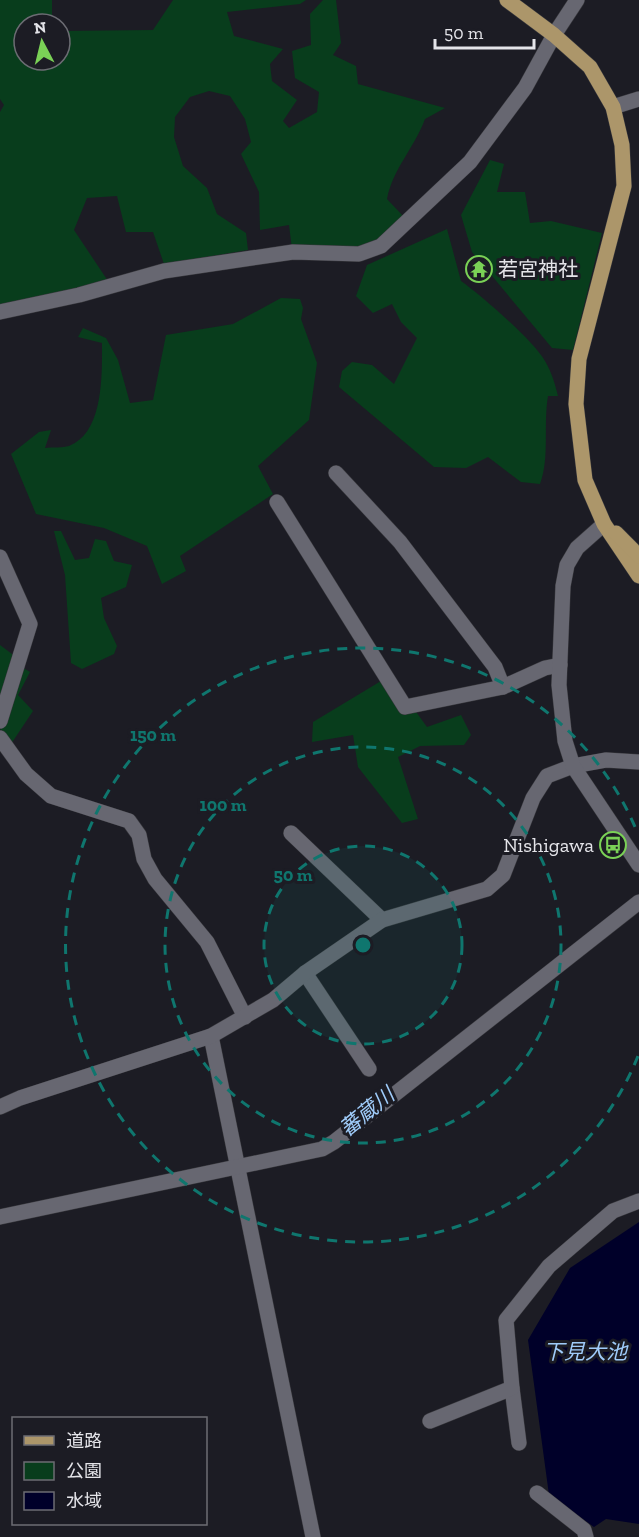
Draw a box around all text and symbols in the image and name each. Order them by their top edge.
north arrow [12,12,72,72]
scale bar [435,12,534,50]
text: N [33,17,47,38]
text: 50 m [444,22,484,44]
temple icon: 若宮神社 [464,254,494,284]
place label: 若宮神社 [498,257,578,281]
text: 150 m [130,724,176,746]
text: 100 m [199,794,247,816]
bus stop icon: Nishigawa [598,830,628,860]
place label: Nishigawa [503,833,594,857]
text: 50 m [274,864,313,886]
centre of rings [353,935,373,955]
water label: 蕃蔵川 [334,1081,401,1141]
water label: 下見大池 [543,1339,629,1364]
legend [12,1417,207,1525]
text: 道路 [66,1430,102,1452]
text: 公園 [66,1460,102,1482]
text: 水域 [66,1490,102,1512]

